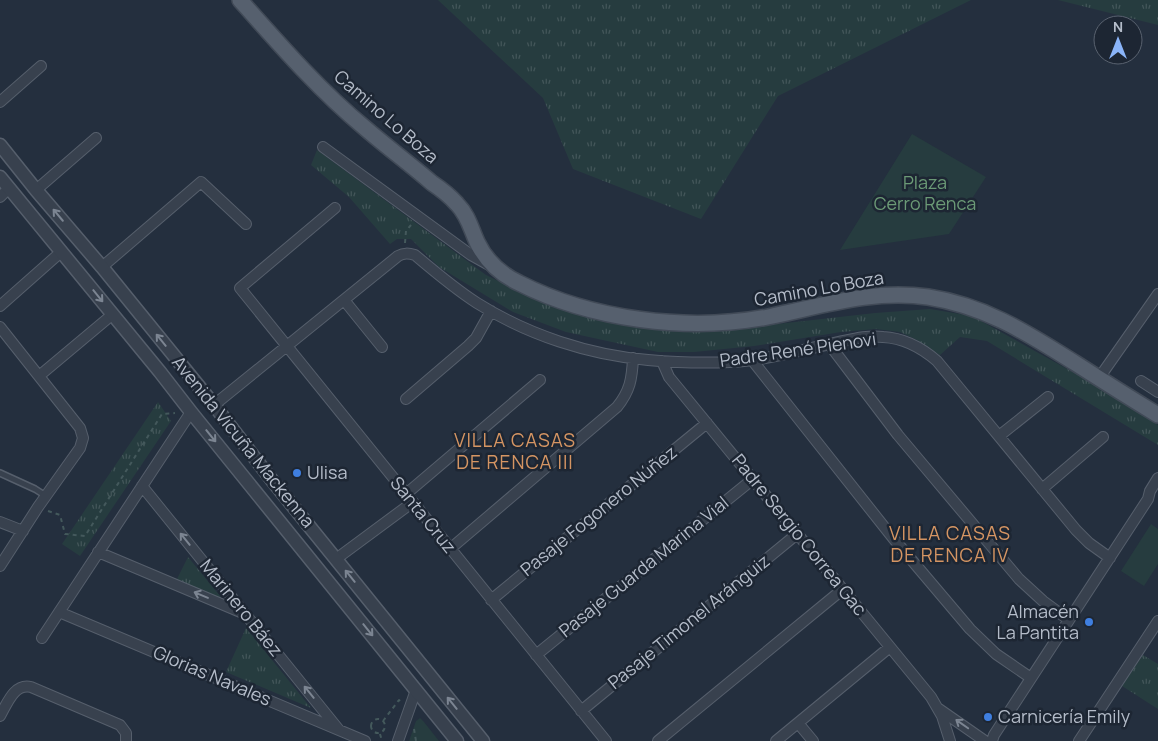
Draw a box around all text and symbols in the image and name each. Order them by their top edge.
north arrow [1093,15,1143,65]
text: N [1113,17,1123,36]
street label: Camino Lo Boza [329,64,444,168]
park label: Plaza Cerro Renca [874,170,976,215]
one-way arrow [52,209,63,222]
street label: Camino Lo Boza [752,265,885,311]
one-way arrow [92,289,103,302]
street label: Padre René Pienovi [718,326,878,372]
one-way arrow [156,334,167,347]
street label: Avenida Vicuña Mackenna [167,351,320,532]
district label: VILLA CASAS DE RENCA III [454,427,576,475]
one-way arrow [205,429,216,442]
street label: Pasaje Fogonero Núñez [515,440,682,581]
street label: Padre Sergio Correa Gac [727,449,872,620]
place label: Ulisa [307,460,348,484]
marker: Ulisa [291,467,303,479]
street label: Santa Cruz [385,471,462,558]
street label: Pasaje Guarda Marina Vial [554,490,733,642]
district label: VILLA CASAS DE RENCA IV [889,520,1011,568]
one-way arrow [179,533,190,546]
street label: Pasaje Timonel Aránguiz [602,548,774,694]
street label: Marinero Báez [195,554,288,661]
one-way arrow [345,570,356,583]
one-way arrow [194,590,209,600]
place label: Almacén La Pantita [996,599,1079,644]
marker: Almacén La Pantita [1083,616,1095,628]
one-way arrow [363,623,374,636]
street label: Glorias Navales [150,639,275,711]
one-way arrow [303,686,314,699]
one-way arrow [447,697,458,710]
place label: Carnicería Emily [998,704,1131,728]
marker: Carnicería Emily [982,711,994,723]
one-way arrow [955,719,969,729]

